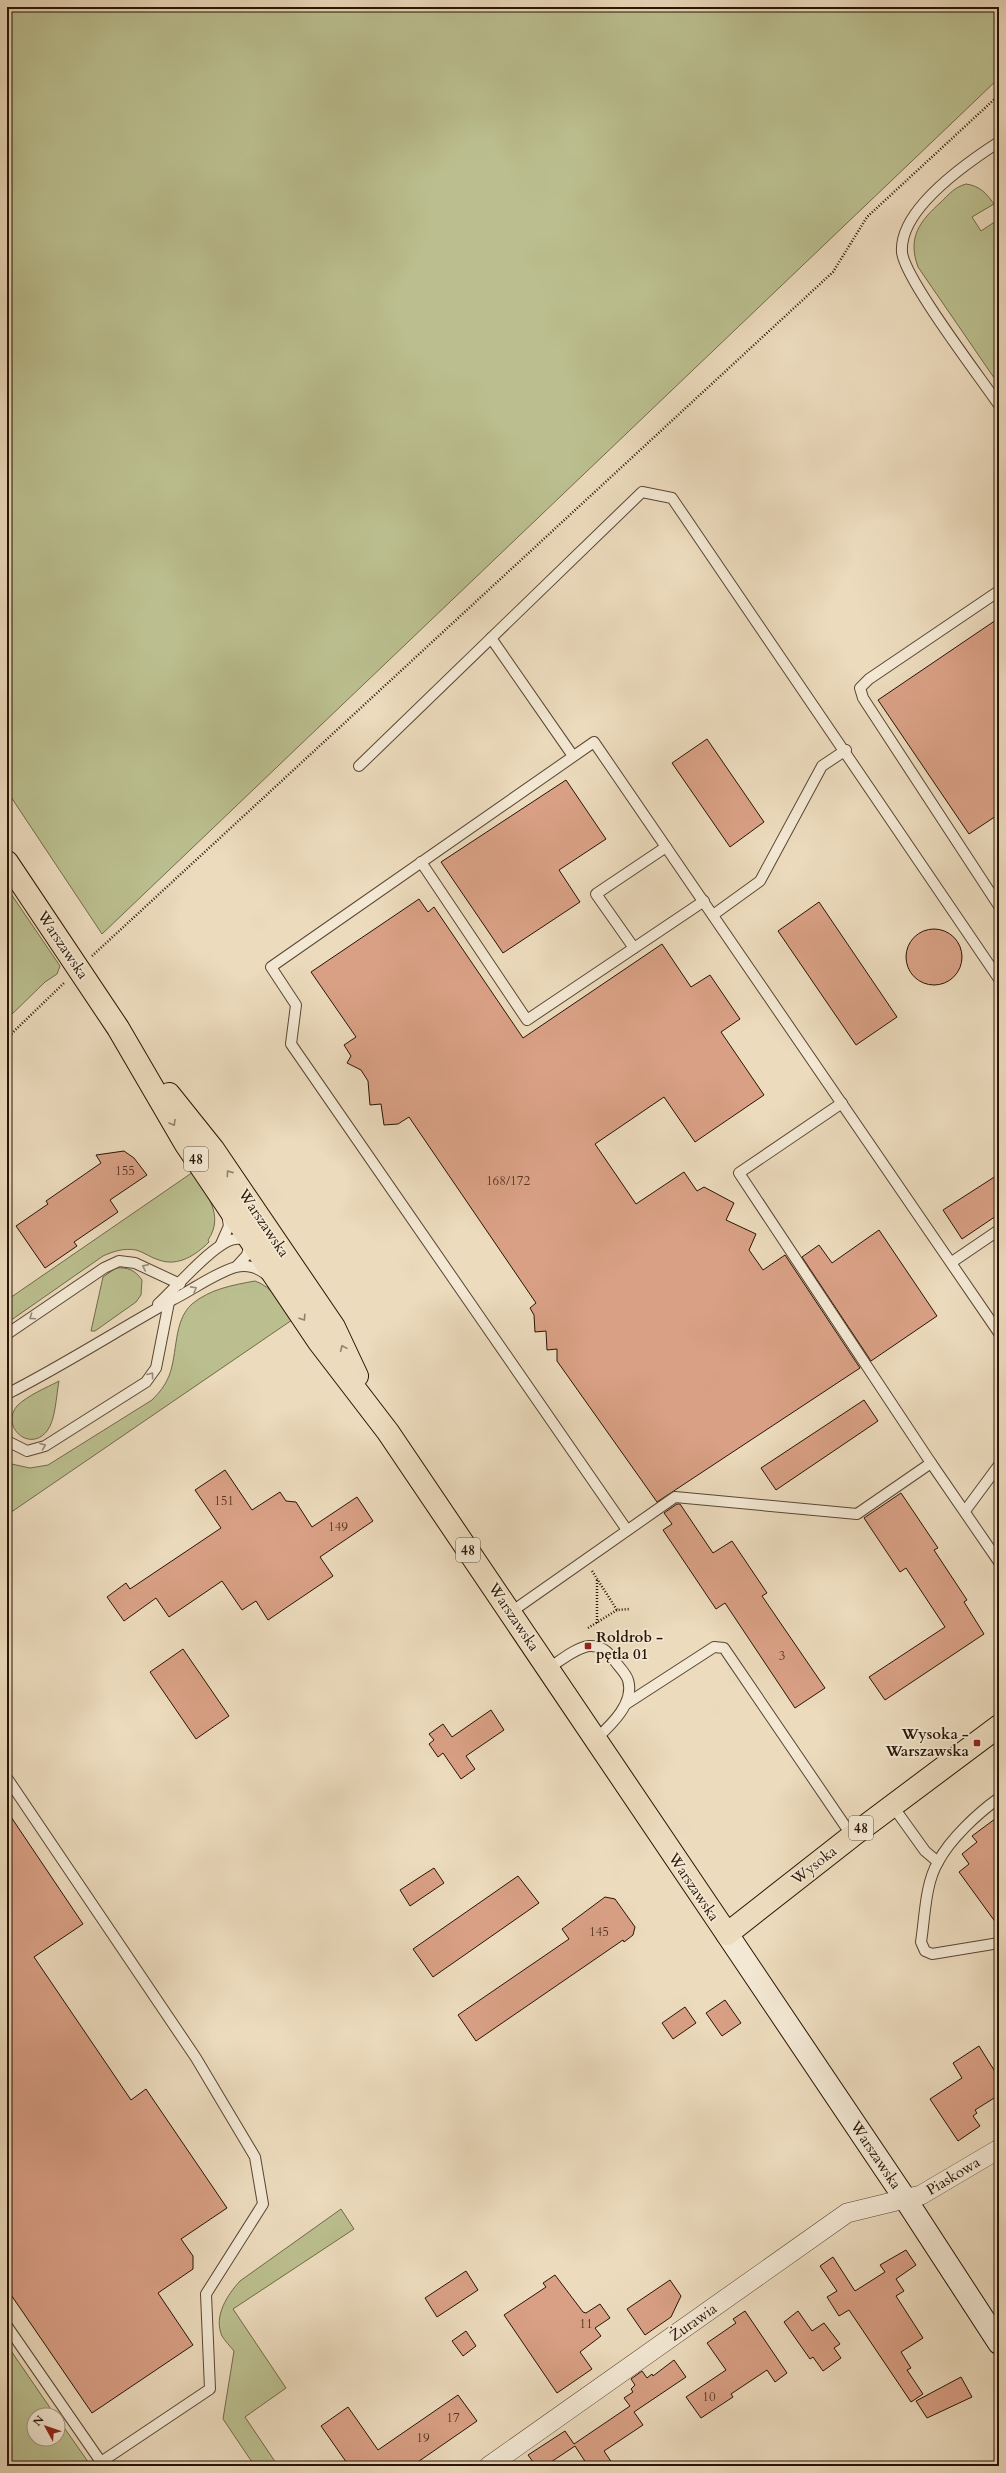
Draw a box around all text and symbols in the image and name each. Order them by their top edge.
street label: Warszawska [32,906,93,983]
one-way arrow [168,1118,175,1126]
road number: 48 [184,1147,208,1171]
house number: 155 [115,1162,135,1180]
one-way arrow [226,1170,234,1177]
house number: 168/172 [486,1172,530,1190]
street label: Warszawska [233,1184,294,1261]
one-way arrow [141,1264,149,1272]
one-way arrow [190,1286,197,1293]
one-way arrow [29,1312,36,1320]
one-way arrow [298,1314,306,1321]
one-way arrow [340,1345,348,1352]
one-way arrow [146,1372,154,1379]
one-way arrow [39,1442,46,1450]
house number: 151 [214,1492,234,1510]
house number: 149 [328,1518,348,1536]
road number: 48 [456,1538,480,1562]
street label: Warszawska [483,1578,544,1655]
place label: Roldrob - pętla 01 [596,1627,663,1664]
marker: Roldrob - pętla 01 [583,1641,593,1651]
house number: 3 [779,1647,785,1665]
place label: Wysoka - Warszawska [884,1724,970,1761]
marker: Wysoka - Warszawska [972,1738,982,1748]
road number: 48 [849,1816,873,1840]
street label: Wysoka [787,1841,841,1890]
street label: Warszawska [663,1848,724,1925]
house number: 145 [589,1923,609,1941]
street label: Warszawska [845,2116,906,2193]
street label: Piaskowa [922,2152,984,2200]
street label: Żurawia [665,2298,721,2346]
house number: 11 [579,2315,593,2333]
house number: 10 [702,2388,716,2406]
north arrow [26,2407,66,2447]
house number: 17 [446,2409,460,2427]
text: N [30,2412,48,2429]
house number: 19 [416,2429,430,2447]

